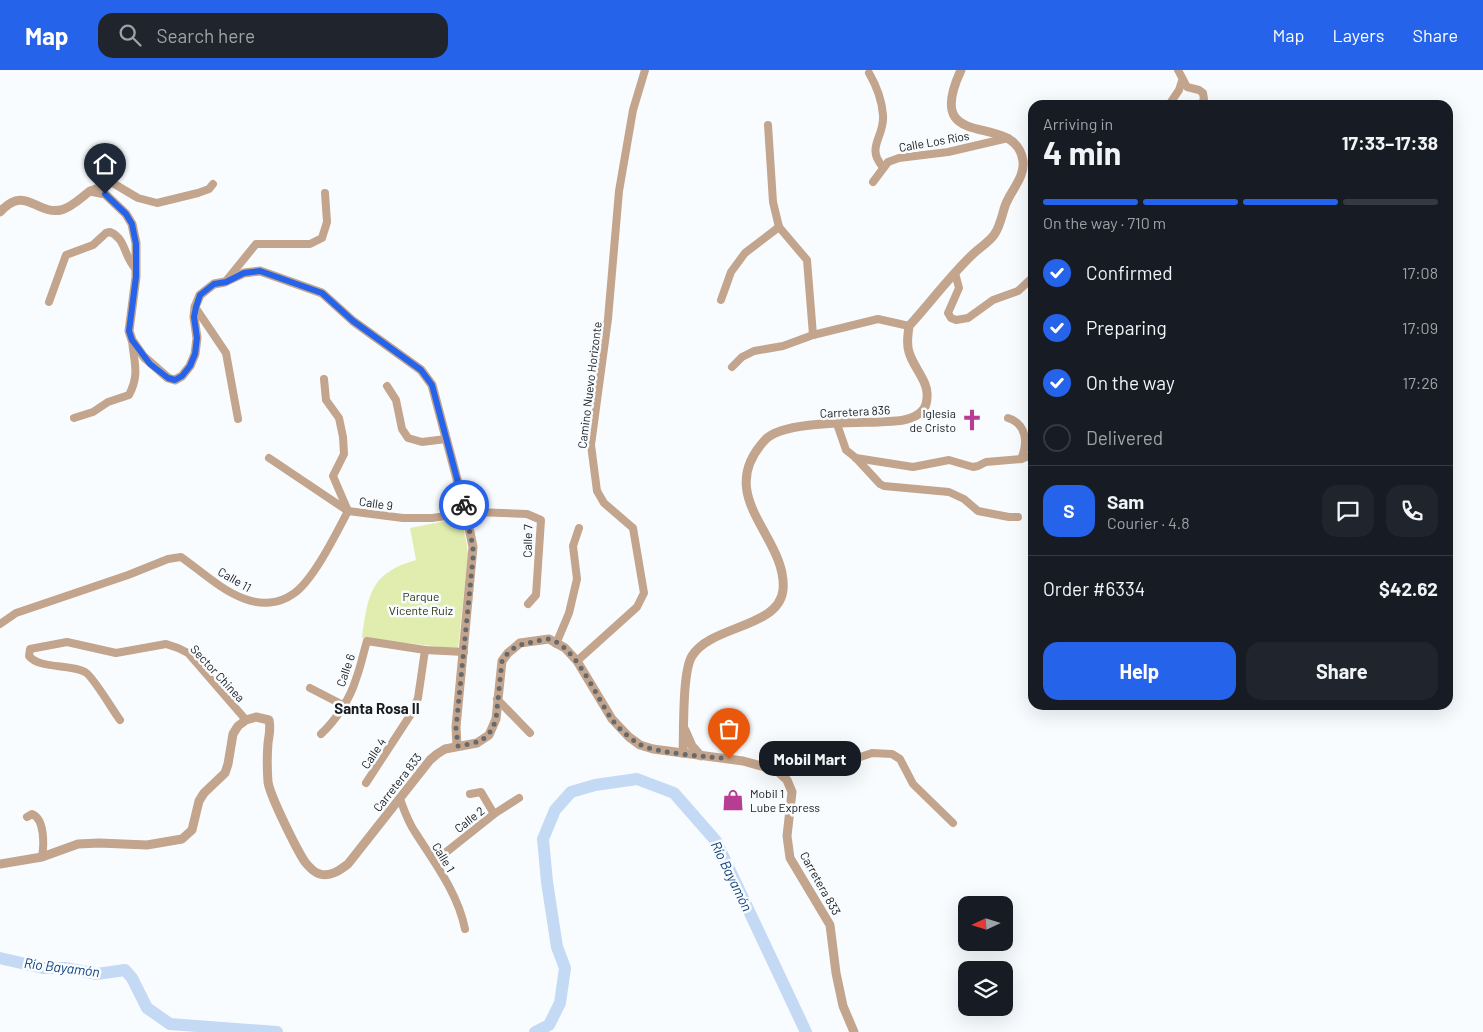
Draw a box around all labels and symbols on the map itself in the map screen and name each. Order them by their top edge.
street label: Calle Los Ríos [898,128,971,154]
pin [84,143,126,194]
street label: Camino Nuevo Horizonte [574,321,604,449]
street label: Carretera 836 [819,402,891,420]
place label: Iglesia de Cristo [909,406,956,434]
church icon: Iglesia de Cristo [959,407,985,433]
courier [439,480,489,530]
street label: Calle 9 [358,494,394,512]
street label: Calle 7 [520,524,534,558]
street label: Calle 11 [216,564,254,594]
park label: Parque Vicente Ruiz [389,589,453,617]
street label: Sector Chinea [188,642,248,704]
street label: Calle 6 [333,652,357,688]
district label: Santa Rosa II [334,699,420,717]
pin [708,708,750,759]
street label: Calle 4 [358,735,388,771]
callout: Mobil Mart [759,742,862,776]
street label: Carretera 833 [370,750,424,814]
place label: Mobil 1 Lube Express [750,786,820,814]
shop icon: Mobil 1 Lube Express [720,787,746,813]
street label: Calle 2 [451,803,487,835]
water label: Río Bayamón [708,838,756,914]
street label: Calle 1 [430,840,458,874]
street label: Carretera 833 [798,849,844,917]
north arrow [958,896,1012,951]
water label: Río Bayamón [23,954,101,980]

